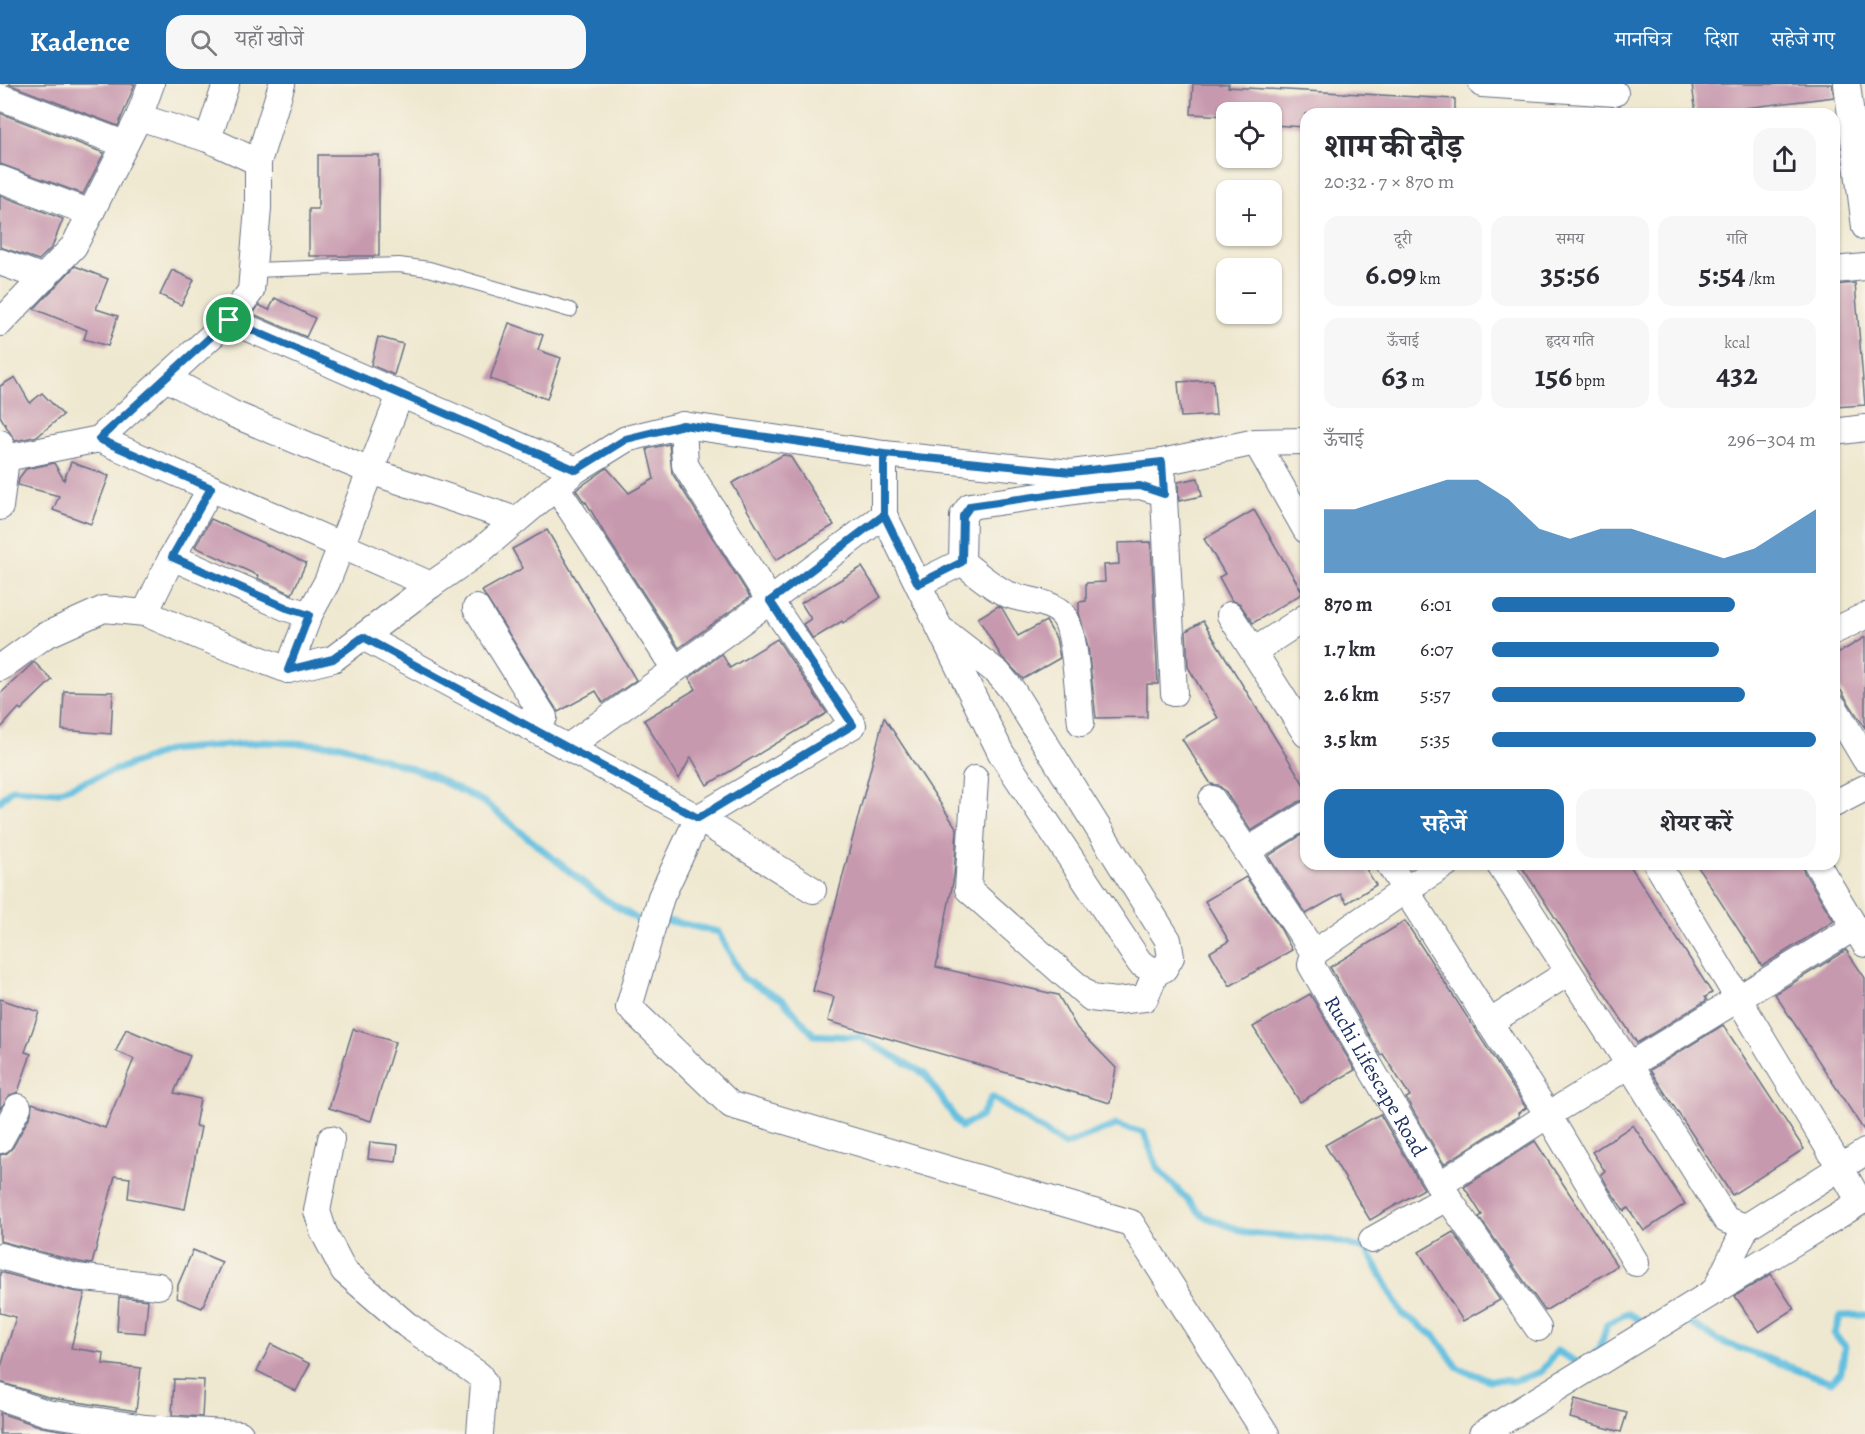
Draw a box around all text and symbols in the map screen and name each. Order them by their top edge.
search box [166,15,586,69]
text: Kadence [30,23,130,61]
text: यहाँ खोजें [235,24,304,54]
text: मानचित्र [1615,25,1672,53]
text: दिशा [1705,25,1738,53]
text: सहेजे गए [1771,25,1835,53]
icon: search [187,26,220,59]
map controls [1216,102,1282,324]
button: locate [1216,102,1282,168]
text: शाम की दौड़ [1324,123,1463,168]
button: share [1753,128,1816,191]
text: 20:32 · 7 × 870 m [1324,168,1454,195]
button: + [1216,180,1282,246]
text: दूरी [1394,228,1412,250]
text: समय [1556,228,1584,250]
text: गति [1727,228,1747,250]
text: 6.09 [1365,254,1416,294]
text: 35:56 [1540,254,1600,294]
text: 5:54 [1699,254,1746,294]
button: − [1216,258,1282,324]
text: km [1416,268,1441,290]
text: /km [1746,268,1775,290]
pin [203,294,254,345]
icon: arrive [212,303,245,336]
text: ऊँचाई [1387,330,1419,352]
text: हृदय गति [1546,330,1594,352]
text: kcal [1724,332,1750,354]
text: 432 [1716,354,1758,394]
text: 63 [1381,356,1408,396]
text: 156 [1535,356,1572,396]
text: m [1408,370,1425,392]
text: bpm [1572,370,1605,392]
text: ऊँचाई [1324,426,1363,453]
text: 296–304 m [1727,426,1816,453]
text: 870 m [1324,591,1372,618]
text: 6:01 [1420,591,1452,618]
text: 1.7 km [1324,636,1376,663]
text: 6:07 [1420,636,1453,663]
text: 2.6 km [1324,681,1379,708]
text: 5:57 [1420,681,1450,708]
text: 3.5 km [1324,726,1377,753]
text: 5:35 [1420,726,1450,753]
button: सहेजें [1324,789,1564,858]
button: शेयर करें [1576,789,1816,858]
street label: Ruchi Lifescape Road [1318,990,1434,1162]

